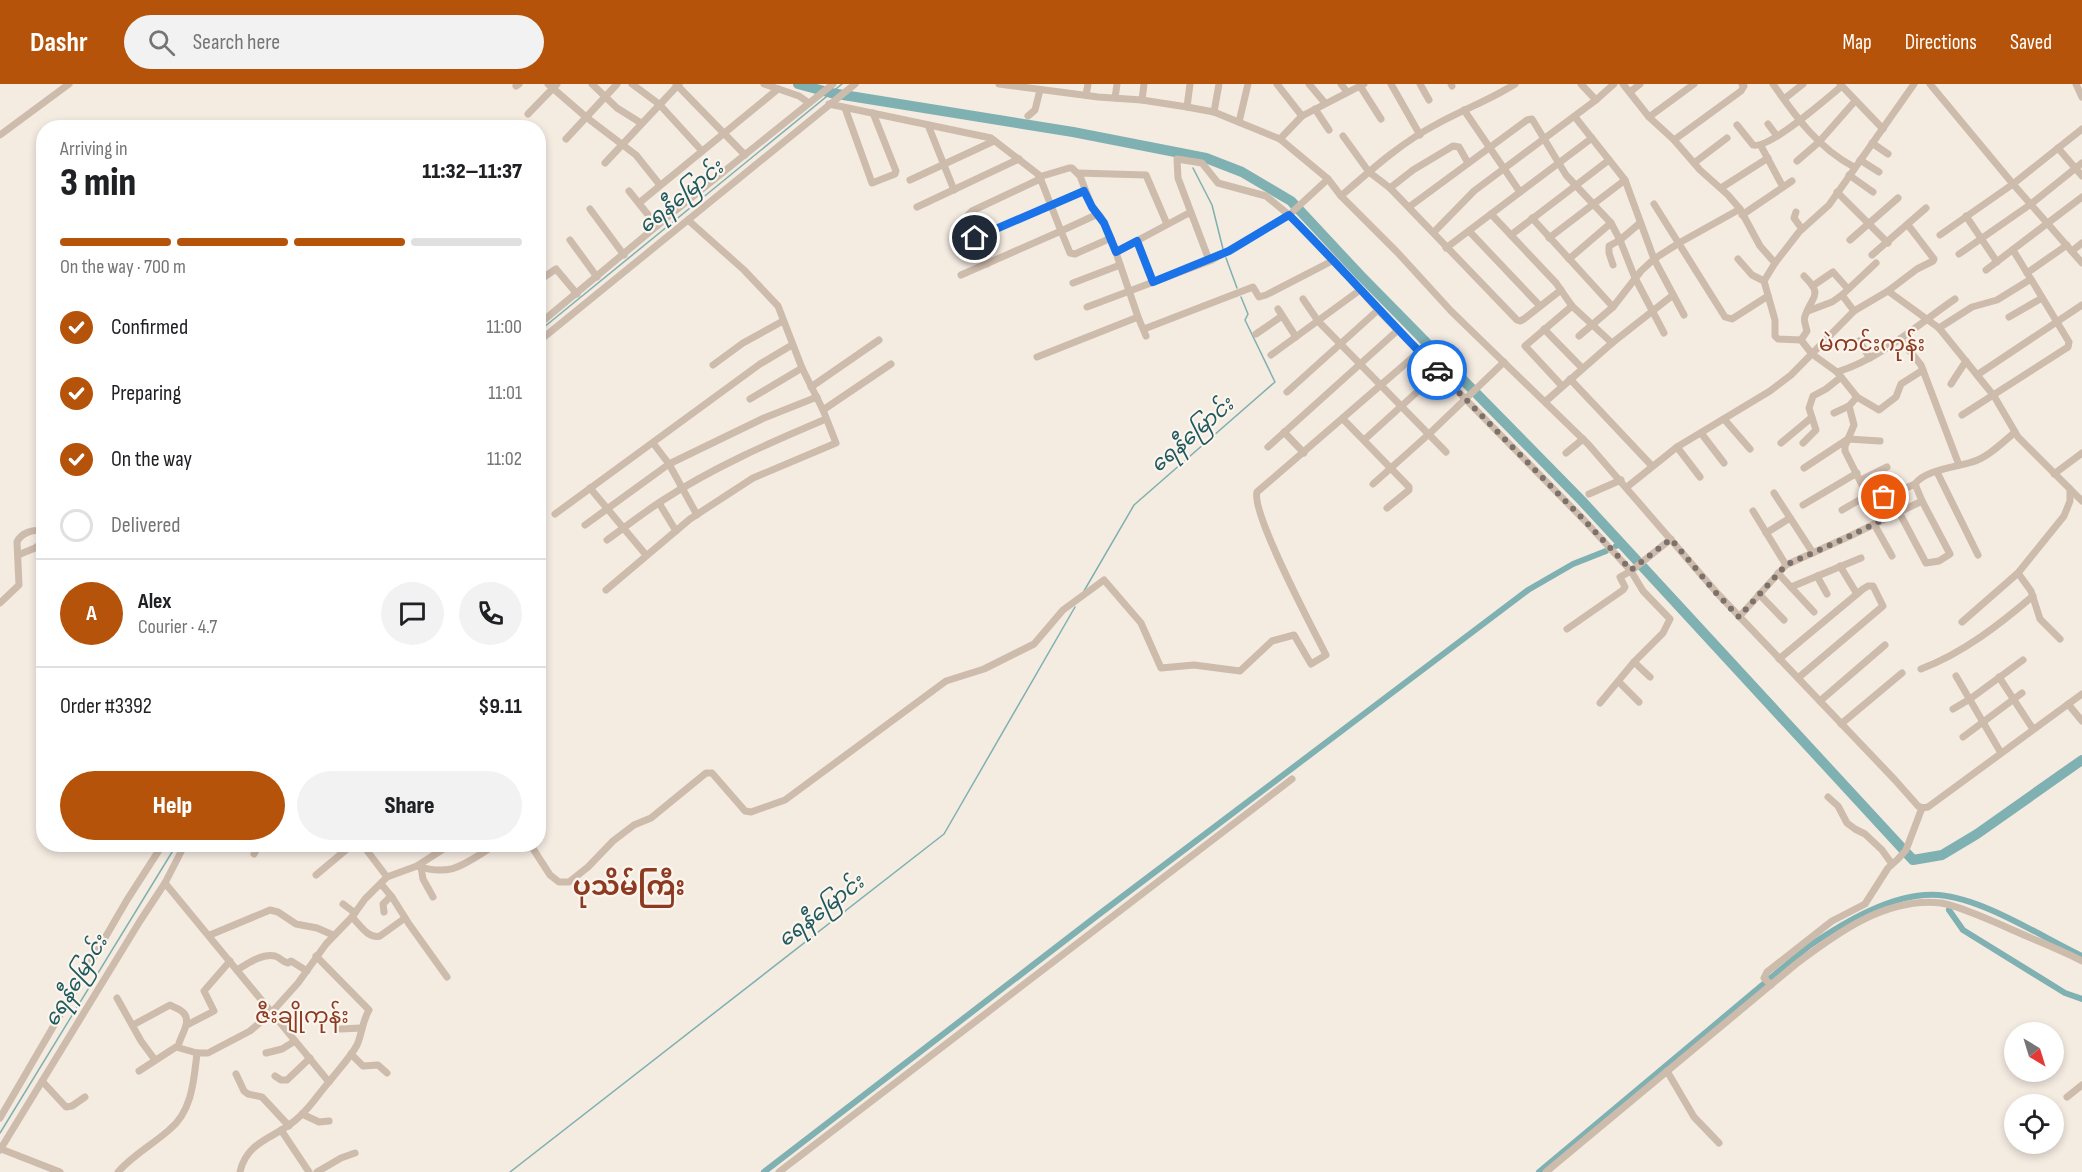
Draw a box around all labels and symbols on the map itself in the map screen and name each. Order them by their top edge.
water label: ရေနီမြောင်း [632,152,732,242]
pin [949,212,1000,263]
district label: မဲကင်းကုန်း [1819,328,1925,361]
courier [1407,340,1467,400]
water label: ရေနီမြောင်း [1143,389,1243,481]
pin [1858,471,1909,522]
water label: ရေနီမြောင်း [771,866,873,955]
district label: ပုသိမ်ကြီး [573,867,685,908]
water label: ရေနီမြောင်း [36,928,117,1033]
district label: ဇီးချိုကုန်း [255,1000,349,1034]
north arrow [2004,1022,2064,1082]

